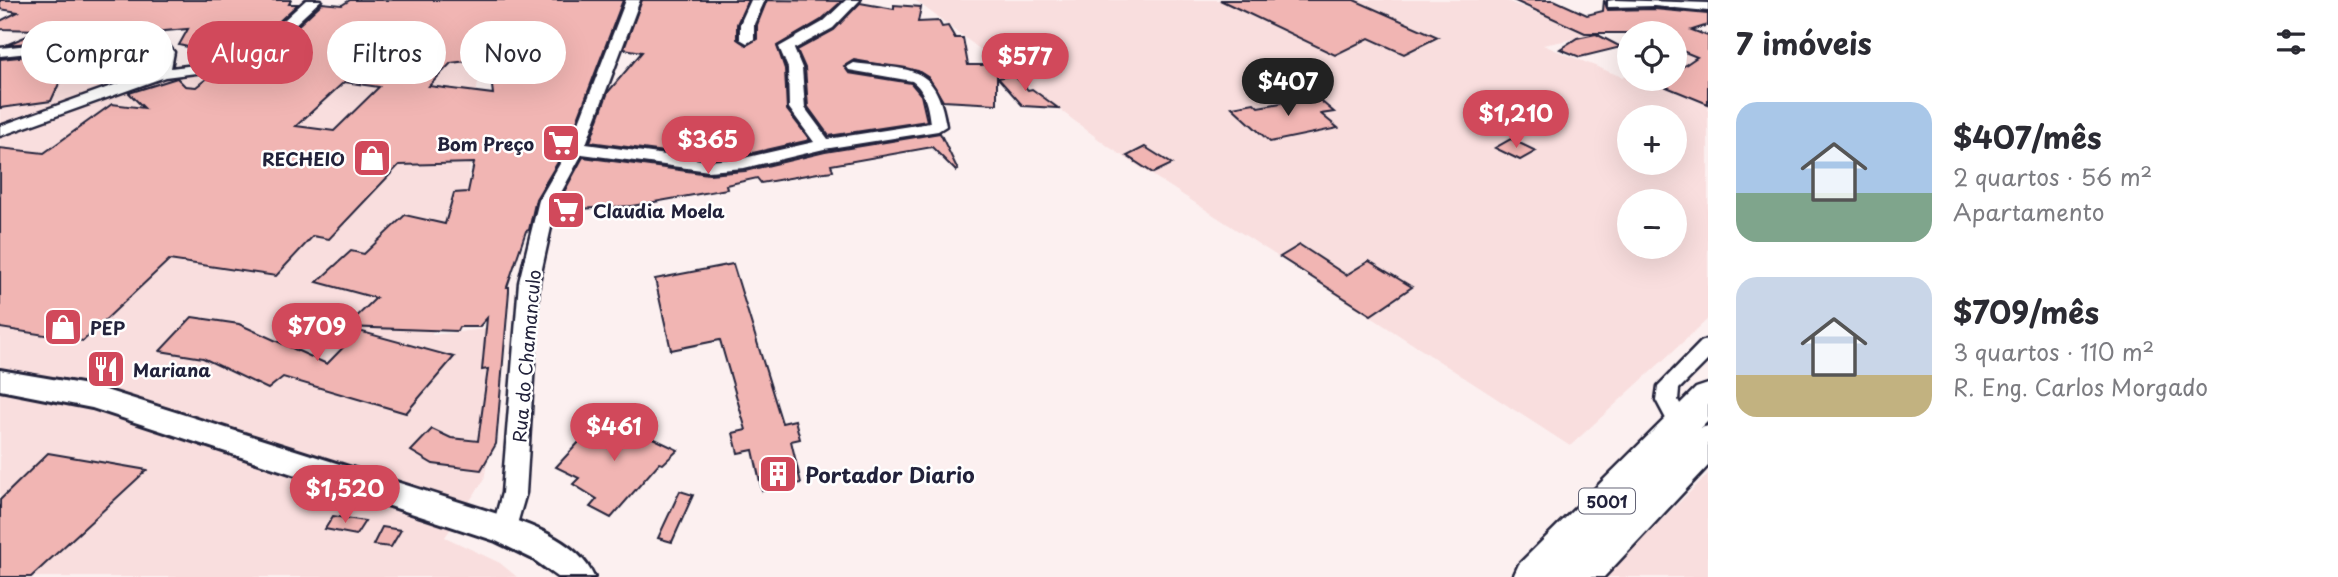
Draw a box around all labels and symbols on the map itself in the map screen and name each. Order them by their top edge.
pin: $577 [984,34,1066,93]
pin: $407 [1247,58,1329,118]
pin: $1,210 [1459,90,1573,150]
pin: $365 [667,116,749,176]
supermarket icon: Bom Preço [540,122,582,164]
place label: Bom Preço [437,130,534,157]
shop icon: RECHEIO [351,137,393,179]
place label: RECHEIO [262,145,345,172]
supermarket icon: Claudia Moela [545,189,587,231]
place label: Claudia Moela [593,197,725,224]
street label: Rua do Chamanculo [505,268,547,444]
pin: $709 [276,304,358,363]
shop icon: PEP [42,306,84,348]
place label: PEP [90,314,125,341]
restaurant icon: Mariana [85,348,127,390]
place label: Mariana [133,356,211,383]
pin: $461 [573,404,655,463]
building icon: Portador Diario [757,453,799,495]
place label: Portador Diario [805,458,975,490]
pin: $1,520 [288,466,402,525]
road number: 5001 [1579,488,1635,514]

